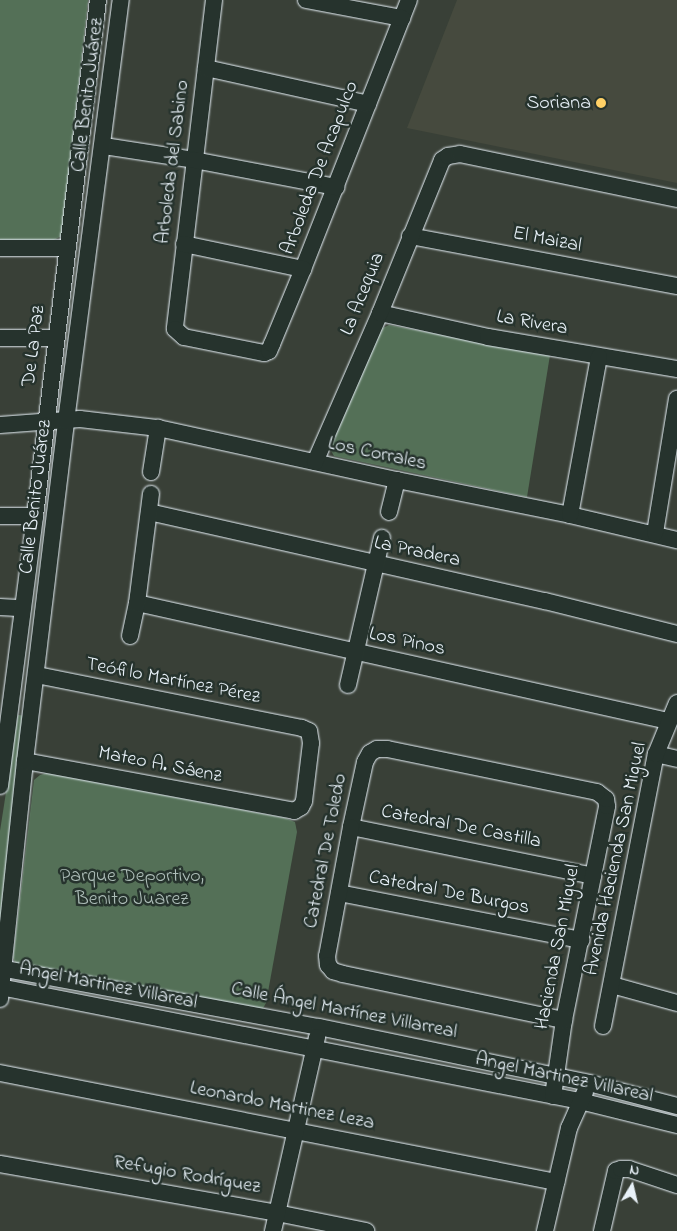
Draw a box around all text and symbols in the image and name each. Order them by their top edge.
street label: Calle Benito Juárez [67,16,109,174]
street label: Arboleda De Acapulco [276,78,364,258]
street label: Arboleda del Sabino [151,79,195,245]
place label: Soriana [527,91,591,115]
marker: Soriana [595,97,607,109]
street label: El Maizal [511,222,583,258]
street label: La Acequia [335,249,391,339]
street label: De La Paz [17,304,51,388]
street label: La Rivera [494,305,570,341]
street label: Calle Benito Juárez [15,418,57,576]
street label: Los Corrales [326,432,428,476]
street label: La Pradera [372,531,462,573]
street label: Los Pinos [367,622,447,662]
street label: Teófilo Martínez Pérez [84,652,262,710]
street label: Avenida Hacienda San Miguel [580,740,652,978]
street label: Mateo A. Sáenz [96,741,224,789]
street label: Catedral De Toledo [299,772,353,930]
street label: Catedral De Castilla [379,800,543,854]
street label: Hacienda San Miguel [530,862,586,1032]
park label: Parque Deportivo, Benito Juarez [60,865,204,912]
street label: Catedral De Burgos [367,866,531,920]
street label: Angel Martinez Villareal [17,957,199,1015]
street label: Calle Ángel Martínez Villarreal [229,977,459,1045]
street label: Angel Martinez Villareal [473,1047,655,1109]
street label: Leonardo Martinez Leza [188,1076,376,1136]
street label: Refugio Rodríguez [112,1150,262,1200]
text: N [628,1160,641,1182]
north arrow [607,1161,657,1211]

